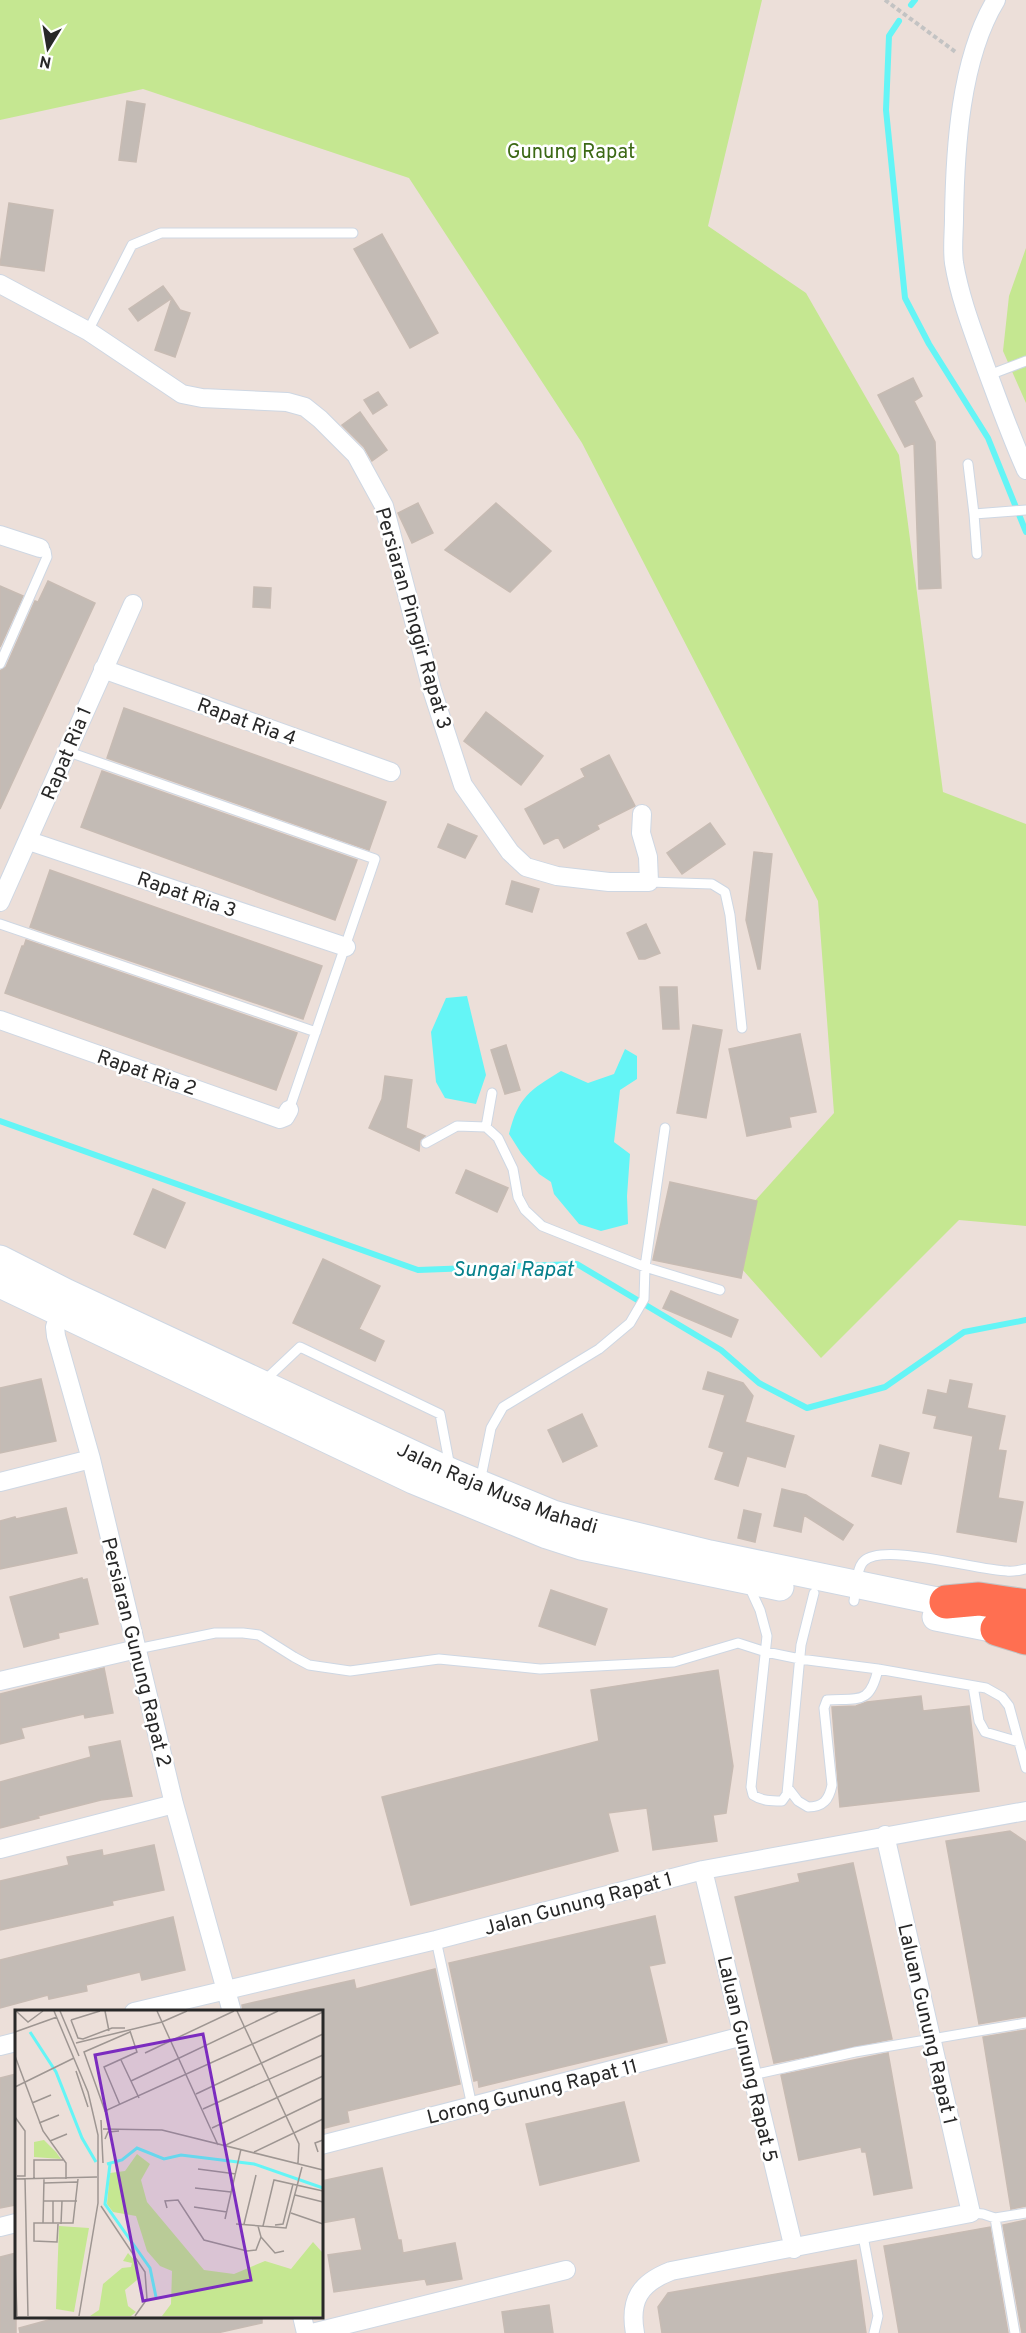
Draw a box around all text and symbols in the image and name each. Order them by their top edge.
north arrow [18,18,78,78]
text: N [38,50,53,72]
park label: Gunung Rapat [507,140,635,166]
street label: Persiaran Pinggir Rapat 3 [368,505,456,733]
street label: Rapat Ria 4 [193,693,300,753]
street label: Rapat Ria 1 [37,703,99,804]
street label: Rapat Ria 3 [133,867,240,925]
street label: Rapat Ria 2 [93,1045,200,1103]
water label: Sungai Rapat [453,1257,575,1284]
street label: Jalan Raja Musa Mahadi [392,1438,600,1541]
street label: Persiaran Gunung Rapat 2 [94,1535,176,1770]
street label: Jalan Gunung Rapat 1 [481,1867,676,1943]
street label: Laluan Gunung Rapat 1 [890,1921,962,2128]
street label: Laluan Gunung Rapat 5 [710,1954,782,2165]
inset map [15,2010,322,2318]
street label: Lorong Gunung Rapat 11 [424,2054,641,2132]

